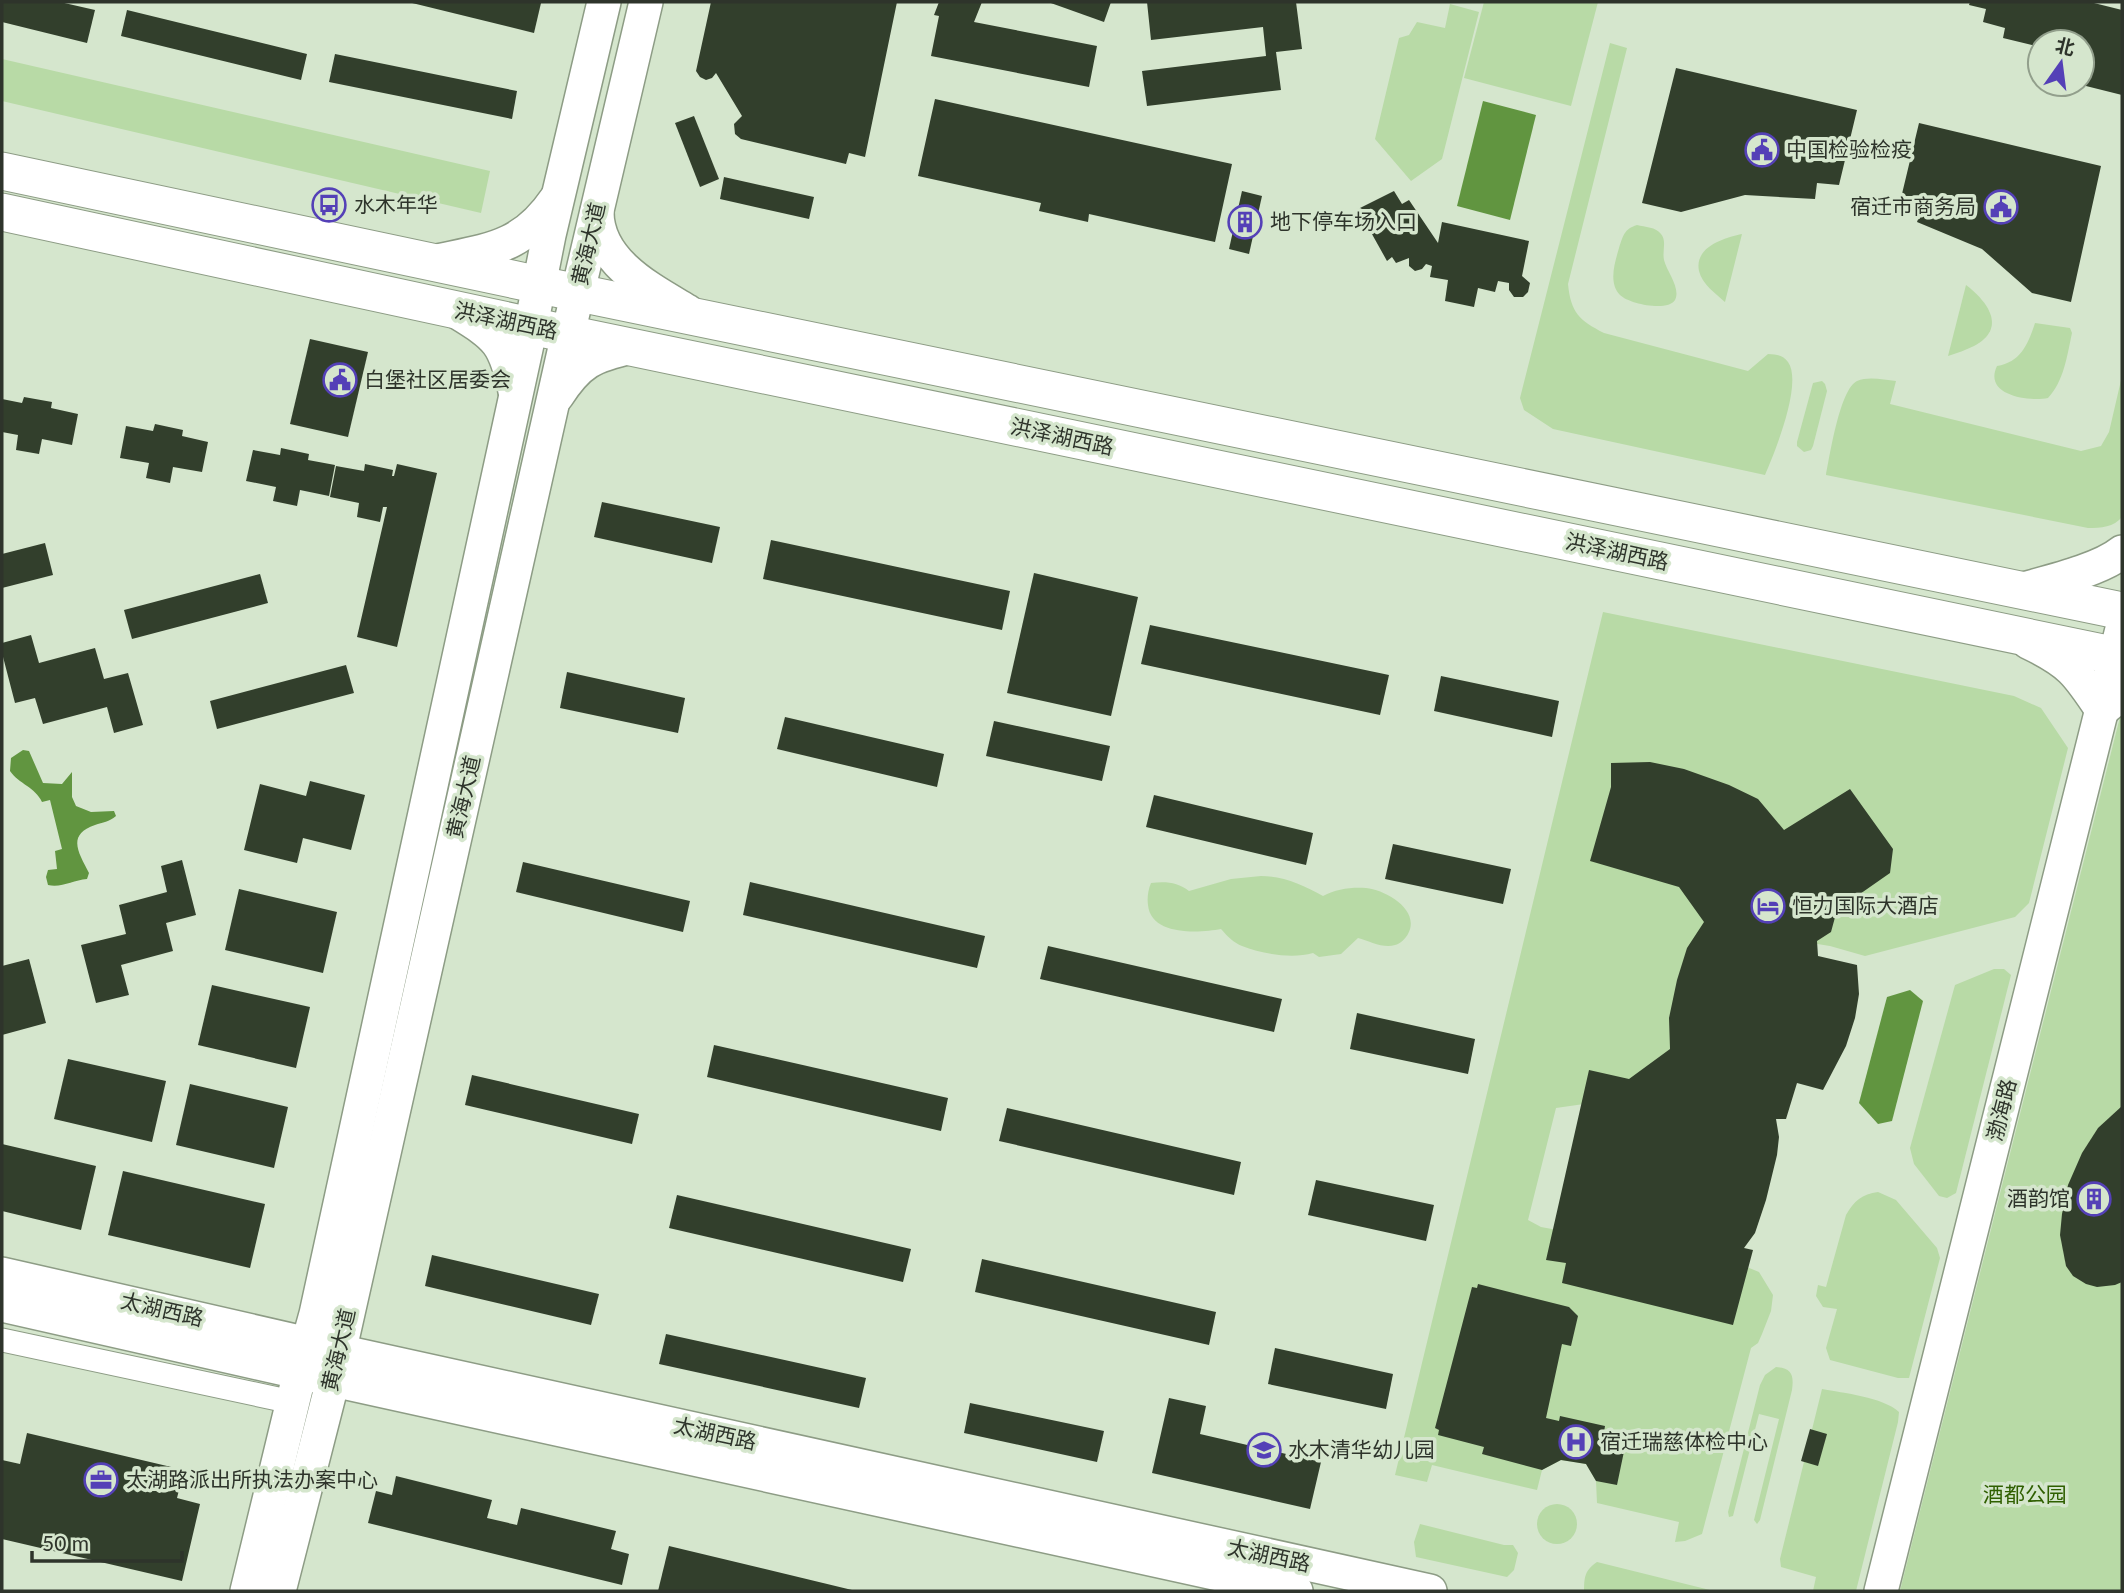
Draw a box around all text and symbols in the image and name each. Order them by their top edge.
north arrow [2026,28,2096,98]
text: 北 [2053,33,2077,59]
public building icon: 中国检验检疫 [1743,131,1781,169]
place label: 中国检验检疫 [1786,136,1912,161]
bus stop icon: 水木年华 [310,186,348,224]
public building icon: 宿迁市商务局 [1982,188,2020,226]
place label: 水木年华 [354,191,438,216]
place label: 宿迁市商务局 [1850,193,1976,218]
street label: 黄海大道 [566,200,609,287]
building icon: 地下停车场入口 [1226,203,1264,241]
place label: 地下停车场入口 [1270,208,1417,233]
street label: 洪泽湖西路 [452,296,560,343]
public building icon: 白堡社区居委会 [321,361,359,399]
place label: 白堡社区居委会 [364,366,511,391]
street label: 洪泽湖西路 [1008,412,1116,459]
street label: 洪泽湖西路 [1563,527,1671,574]
street label: 黄海大道 [441,753,484,840]
hotel icon: 恒力国际大酒店 [1749,887,1787,925]
place label: 恒力国际大酒店 [1792,892,1939,917]
street label: 渤海路 [1981,1076,2020,1143]
building icon: 酒韵馆 [2075,1180,2113,1218]
place label: 酒韵馆 [2007,1185,2070,1210]
street label: 太湖西路 [119,1287,206,1330]
street label: 黄海大道 [316,1306,359,1393]
street label: 太湖西路 [672,1412,759,1453]
hospital icon: 宿迁瑞慈体检中心 [1557,1423,1595,1461]
place label: 宿迁瑞慈体检中心 [1600,1428,1768,1453]
school or university icon: 水木清华幼儿园 [1245,1431,1283,1469]
place label: 水木清华幼儿园 [1288,1436,1435,1461]
office icon: 太湖路派出所执法办案中心 [82,1461,120,1499]
place label: 太湖路派出所执法办案中心 [126,1466,378,1491]
park label: 酒都公园 [1983,1481,2067,1506]
scale bar [32,1520,182,1564]
text: 50 m [42,1530,89,1555]
street label: 太湖西路 [1226,1534,1313,1575]

